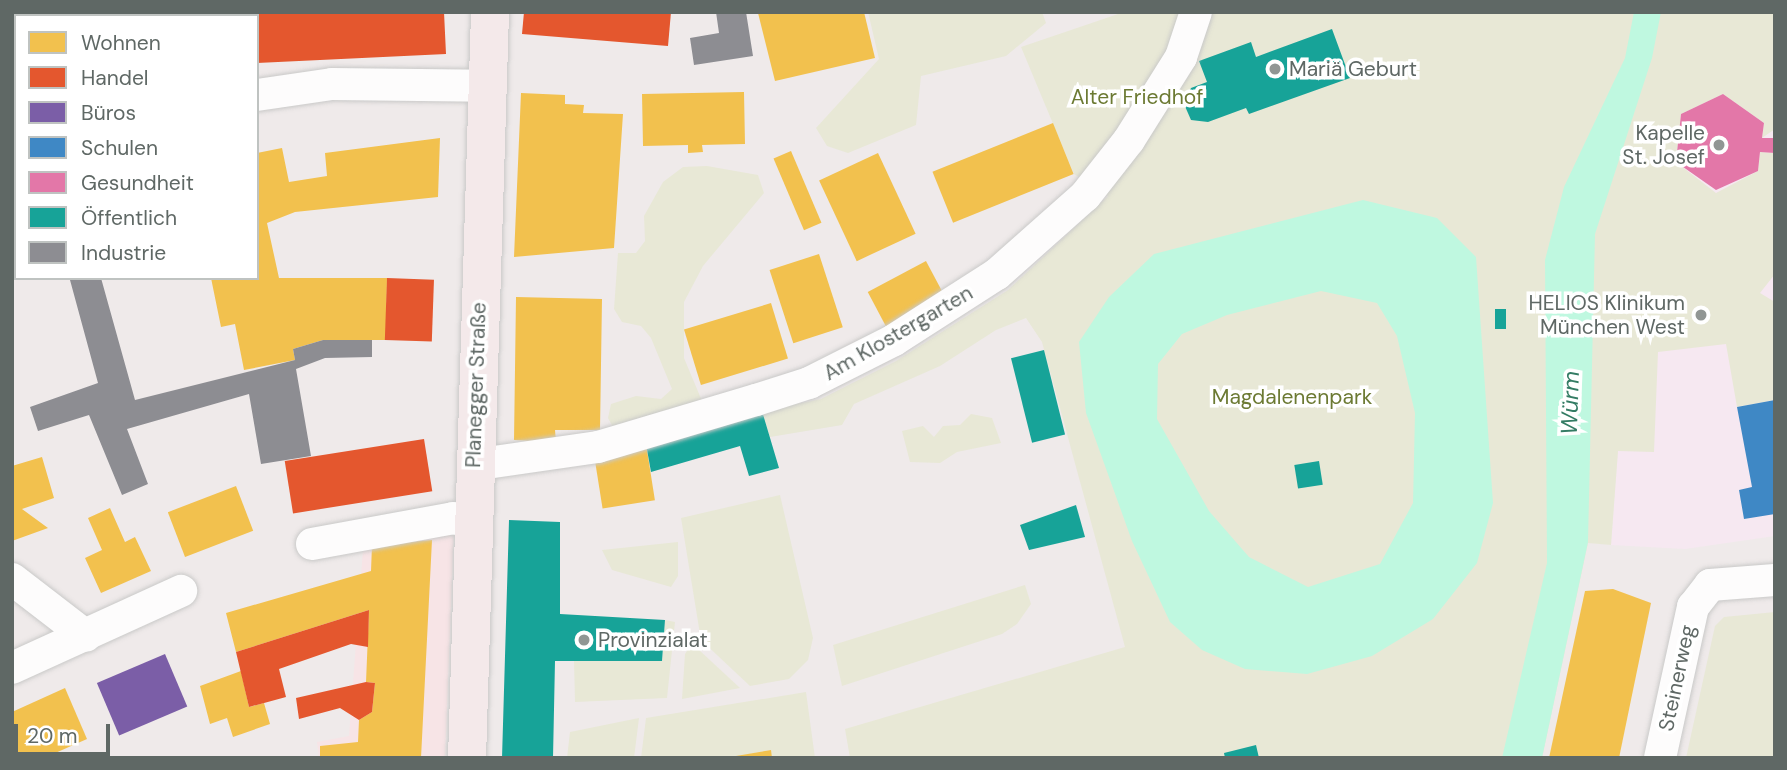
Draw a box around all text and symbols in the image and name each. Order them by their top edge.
legend [14,14,259,280]
text: Wohnen [81,29,161,57]
place label: Mariä Geburt [1289,56,1417,82]
marker: Mariä Geburt [1267,61,1283,77]
text: Handel [81,64,149,92]
park label: Alter Friedhof [1071,84,1203,110]
text: Büros [81,99,136,127]
place label: Kapelle St. Josef [1622,120,1705,170]
text: Schulen [81,134,158,162]
marker: Kapelle St. Josef [1711,137,1727,153]
text: Gesundheit [81,169,194,197]
text: Öffentlich [81,204,177,232]
text: Industrie [81,239,166,267]
street label: Am Klostergarten [819,280,977,386]
place label: HELIOS Klinikum München West [1528,290,1685,340]
street label: Planegger Straße [461,302,491,468]
marker: HELIOS Klinikum München West [1691,305,1711,325]
water label: Würm [1555,370,1585,436]
park label: Magdalenenpark [1212,384,1372,410]
street label: Steinerweg [1653,623,1701,733]
place label: Provinzialat [598,627,708,653]
marker: Provinzialat [576,632,592,648]
scale bar [18,710,114,754]
text: 20 m [27,722,78,750]

